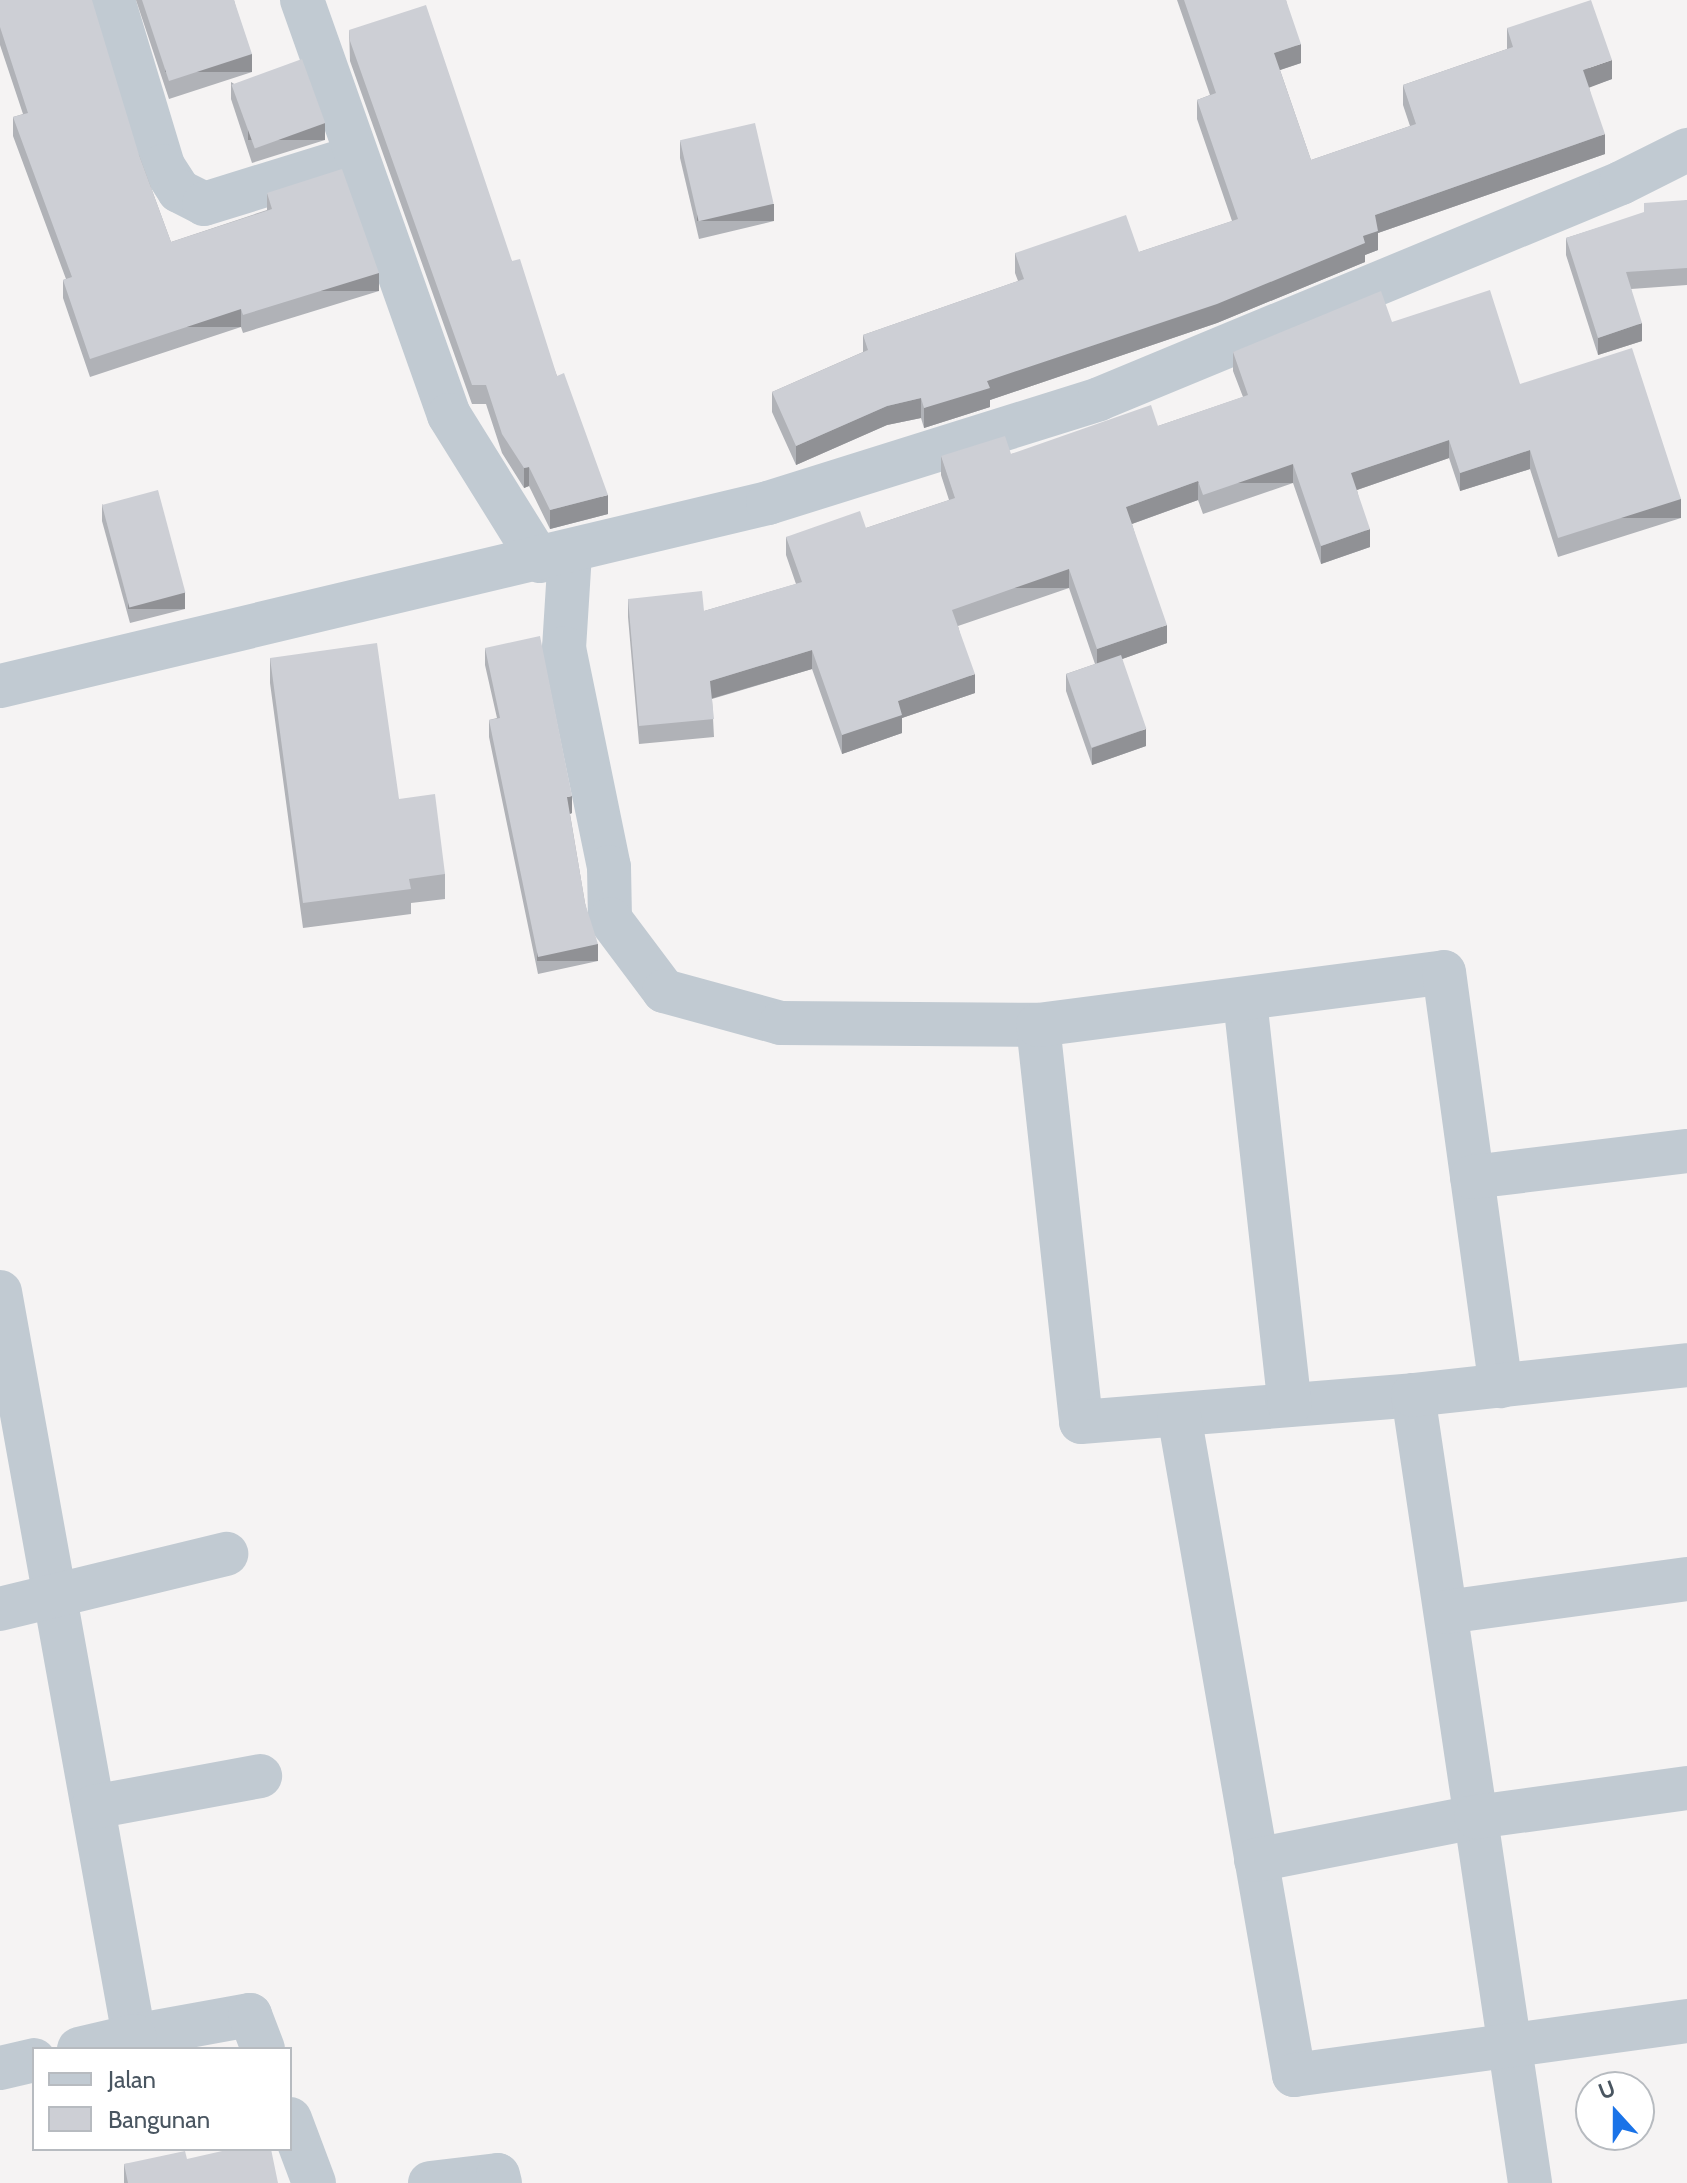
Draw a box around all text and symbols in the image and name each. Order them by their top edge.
legend [32,2047,292,2151]
text: Jalan [108,2065,156,2094]
north arrow [1575,2071,1655,2151]
text: U [1595,2075,1619,2105]
text: Bangunan [108,2105,210,2134]

